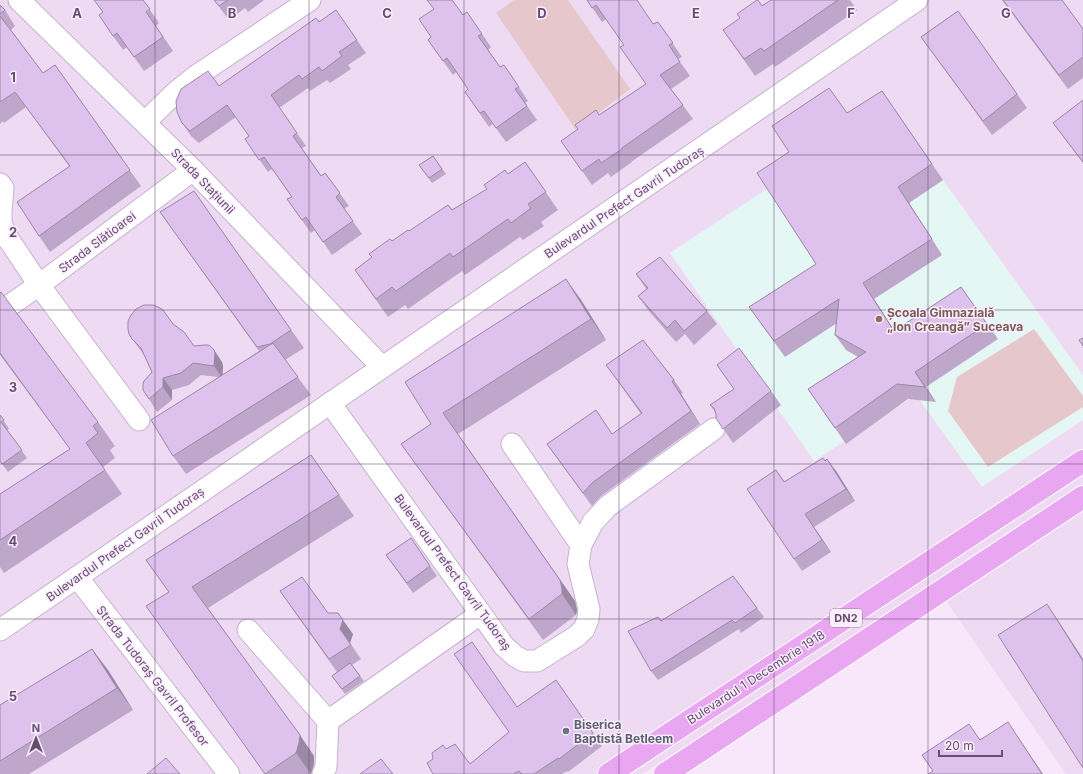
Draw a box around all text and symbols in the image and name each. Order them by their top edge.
text: A [72,5,82,21]
text: B [228,5,237,21]
text: C [382,5,392,21]
text: D [537,5,547,21]
text: E [692,5,700,21]
text: F [847,5,855,21]
text: G [1001,5,1011,21]
text: 1 [10,69,16,85]
street label: Bulevardul Prefect Gavril Tudoraș [541,143,707,261]
street label: Strada Stațiunii [168,145,238,217]
street label: Strada Slătioarei [55,208,139,276]
text: 2 [9,224,17,240]
place label: Școala Gimnazială „Ion Creangă” Suceava [887,305,1023,334]
marker: Școala Gimnazială „Ion Creangă” Suceava [874,314,884,324]
text: 3 [9,379,17,395]
street label: Bulevardul Prefect Gavril Tudoraș [43,483,207,605]
street label: Bulevardul Prefect Gavril Tudoraș [391,491,515,653]
text: 4 [9,533,18,549]
street label: Strada Tudoraș Gavril Profesor [93,603,213,750]
road number: DN2 [830,609,862,627]
street label: Bulevardul 1 Decembrie 1918 [684,627,828,727]
text: 5 [9,688,17,704]
place label: Biserica Baptistă Betleem [574,717,673,746]
north arrow [16,718,56,758]
text: N [32,721,40,735]
marker: Biserica Baptistă Betleem [561,726,571,736]
scale bar [939,732,1002,758]
text: 20 m [945,738,974,753]

